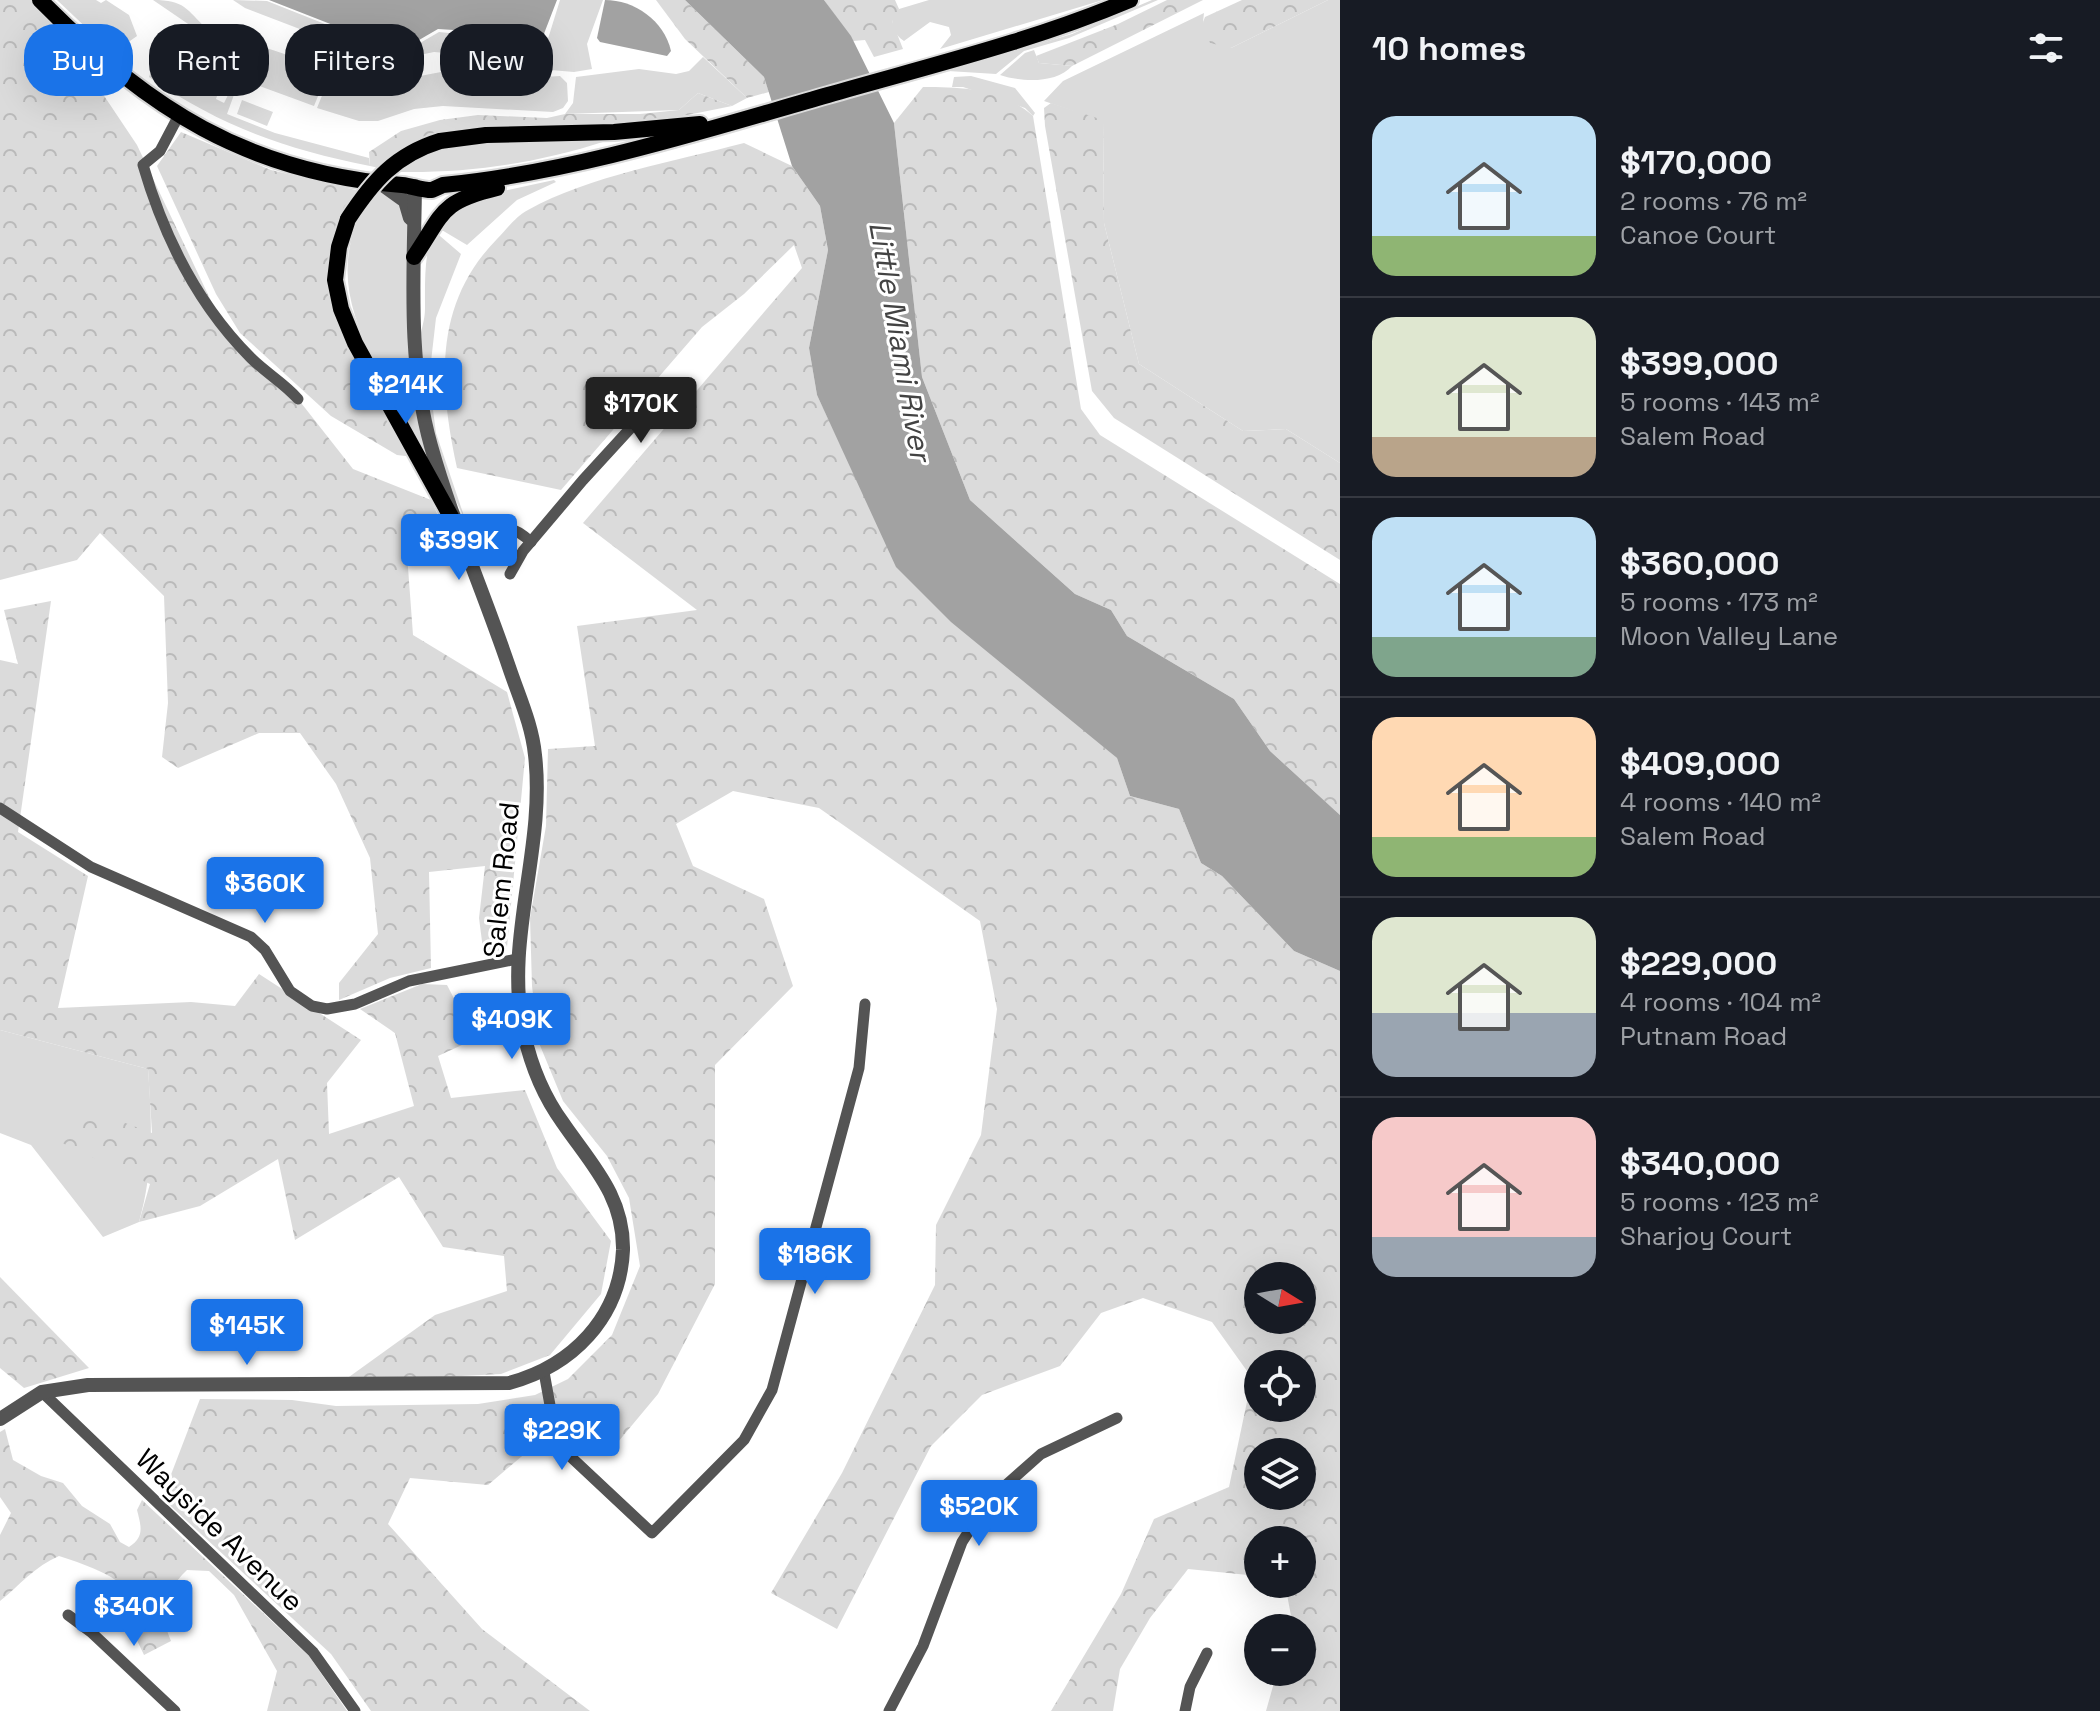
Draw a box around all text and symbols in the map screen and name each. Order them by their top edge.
chip: Buy [24,24,133,96]
chip: Rent [149,24,269,96]
chip: Filters [285,24,424,96]
chip: New [440,24,553,96]
icon: filters [2024,26,2068,70]
text: 10 homes [1372,27,1526,70]
text: $170,000 [1620,141,1772,184]
icon: home [1436,148,1532,244]
text: 2 rooms · 76 m² [1620,184,1807,218]
water label: Little Miami River [860,218,941,466]
text: Canoe Court [1620,218,1776,252]
text: $399,000 [1620,342,1779,385]
icon: home [1436,349,1532,445]
pin: $214K [350,358,462,426]
text: $214K [368,367,444,401]
pin: $170K [585,377,697,445]
text: 5 rooms · 143 m² [1620,385,1819,419]
text: $170K [604,386,678,420]
text: Salem Road [1620,419,1766,453]
pin: $399K [403,514,515,582]
text: $399K [419,523,499,557]
text: $360,000 [1620,542,1780,585]
icon: home [1436,549,1532,645]
text: 5 rooms · 173 m² [1620,585,1818,619]
text: Moon Valley Lane [1620,619,1838,653]
text: $409,000 [1620,742,1781,785]
icon: home [1436,749,1532,845]
text: 4 rooms · 140 m² [1620,785,1821,819]
street label: Salem Road [475,800,527,960]
text: Salem Road [1620,819,1766,853]
pin: $360K [209,857,321,925]
text: $360K [225,866,305,900]
text: $229,000 [1620,942,1777,985]
icon: home [1436,949,1532,1045]
text: 4 rooms · 104 m² [1620,985,1821,1019]
pin: $409K [456,993,568,1061]
text: $409K [471,1002,553,1036]
text: Putnam Road [1620,1019,1787,1053]
text: $340,000 [1620,1142,1780,1185]
icon: home [1436,1149,1532,1245]
text: 5 rooms · 123 m² [1620,1185,1819,1219]
text: Sharjoy Court [1620,1219,1792,1253]
pin: $186K [759,1228,871,1296]
text: $186K [777,1237,853,1271]
north arrow [1244,1262,1316,1334]
map controls [1244,1262,1316,1686]
pin: $145K [191,1299,303,1367]
text: $145K [209,1308,285,1342]
button: locate [1244,1350,1316,1422]
pin: $229K [506,1404,618,1472]
text: $229K [523,1413,601,1447]
button: layers [1244,1438,1316,1510]
street label: Wayside Avenue [129,1441,311,1619]
pin: $520K [923,1480,1035,1548]
text: $520K [939,1489,1019,1523]
button: + [1244,1526,1316,1598]
pin: $340K [78,1580,190,1648]
text: $340K [93,1589,175,1623]
button: − [1244,1614,1316,1686]

